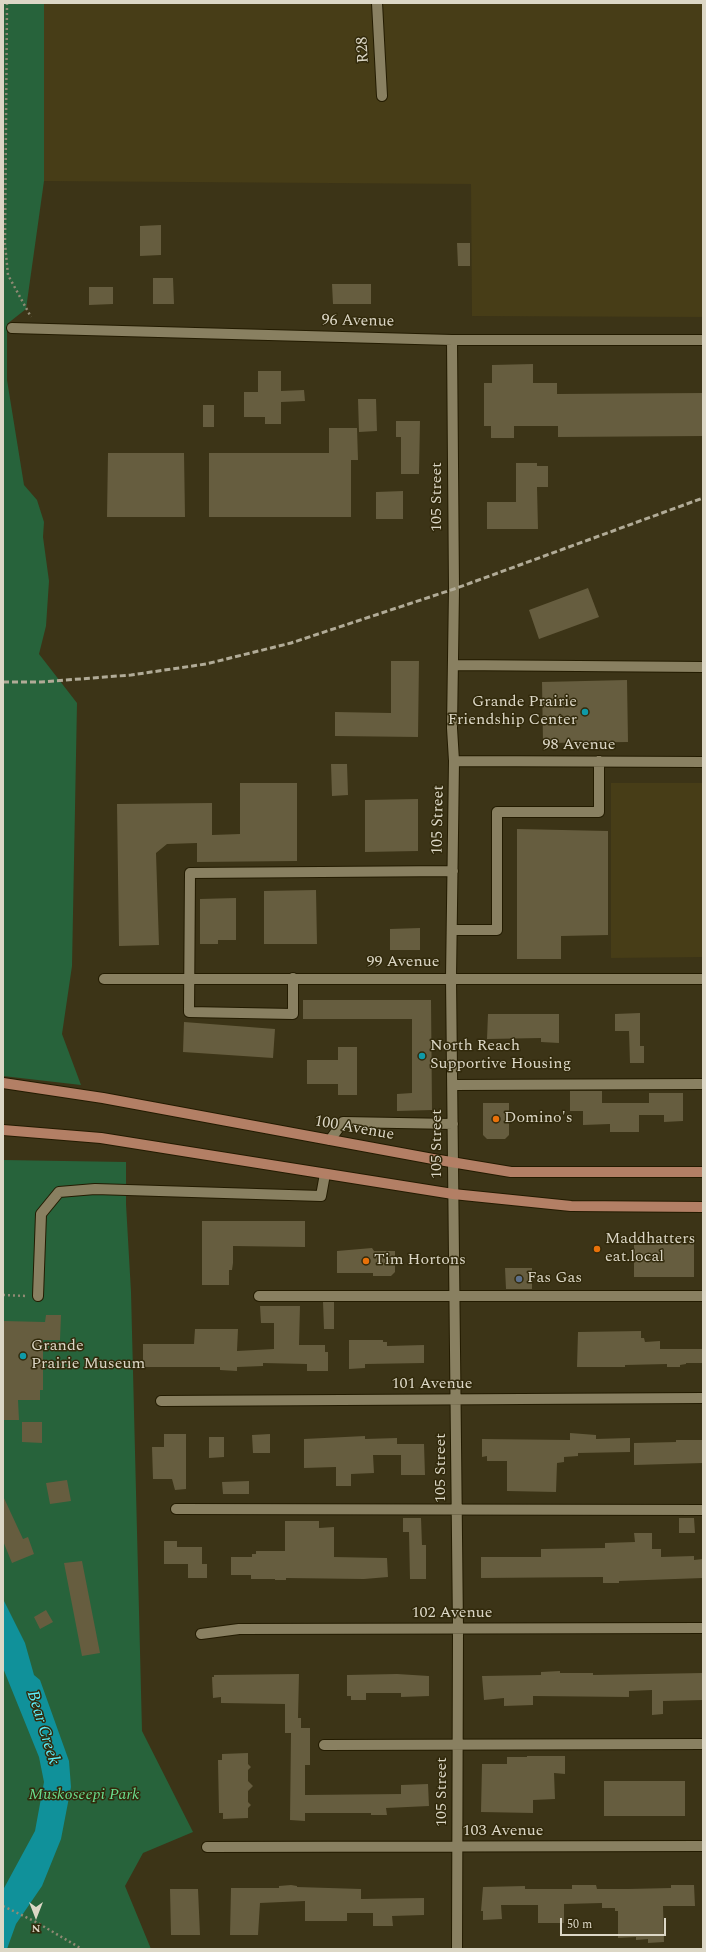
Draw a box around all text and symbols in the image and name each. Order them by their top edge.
street label: R28 [354,36,374,64]
street label: 96 Avenue [321,312,395,332]
street label: 105 Street [428,462,448,532]
place label: Grande Prairie Friendship Center [448,693,577,731]
marker: Grande Prairie Friendship Center [580,707,590,717]
street label: 98 Avenue [543,736,615,756]
street label: 105 Street [429,785,449,855]
street label: 99 Avenue [367,953,439,973]
place label: North Reach Supportive Housing [430,1037,571,1075]
marker: North Reach Supportive Housing [417,1051,427,1061]
street label: 105 Street [428,1109,448,1179]
place label: Domino's [504,1109,573,1129]
street label: 100 Avenue [313,1113,395,1145]
marker: Domino's [491,1114,501,1124]
place label: Maddhatters eat.local [605,1230,695,1268]
marker: Maddhatters eat.local [592,1244,602,1254]
place label: Tim Hortons [374,1251,466,1271]
marker: Tim Hortons [361,1256,371,1266]
place label: Fas Gas [527,1269,582,1289]
marker: Fas Gas [514,1274,524,1284]
place label: Grande Prairie Museum [31,1337,145,1375]
marker: Grande Prairie Museum [18,1351,28,1361]
street label: 101 Avenue [392,1375,472,1395]
street label: 105 Street [432,1433,452,1503]
street label: 102 Avenue [412,1604,492,1624]
water label: Bear Creek [21,1688,63,1768]
street label: 105 Street [433,1757,453,1827]
park label: Muskoseepi Park [29,1786,139,1806]
street label: 103 Avenue [463,1822,543,1842]
north arrow [16,1896,56,1936]
scale bar [562,1910,668,1936]
text: 50 m [567,1915,592,1934]
text: N [32,1920,41,1937]

